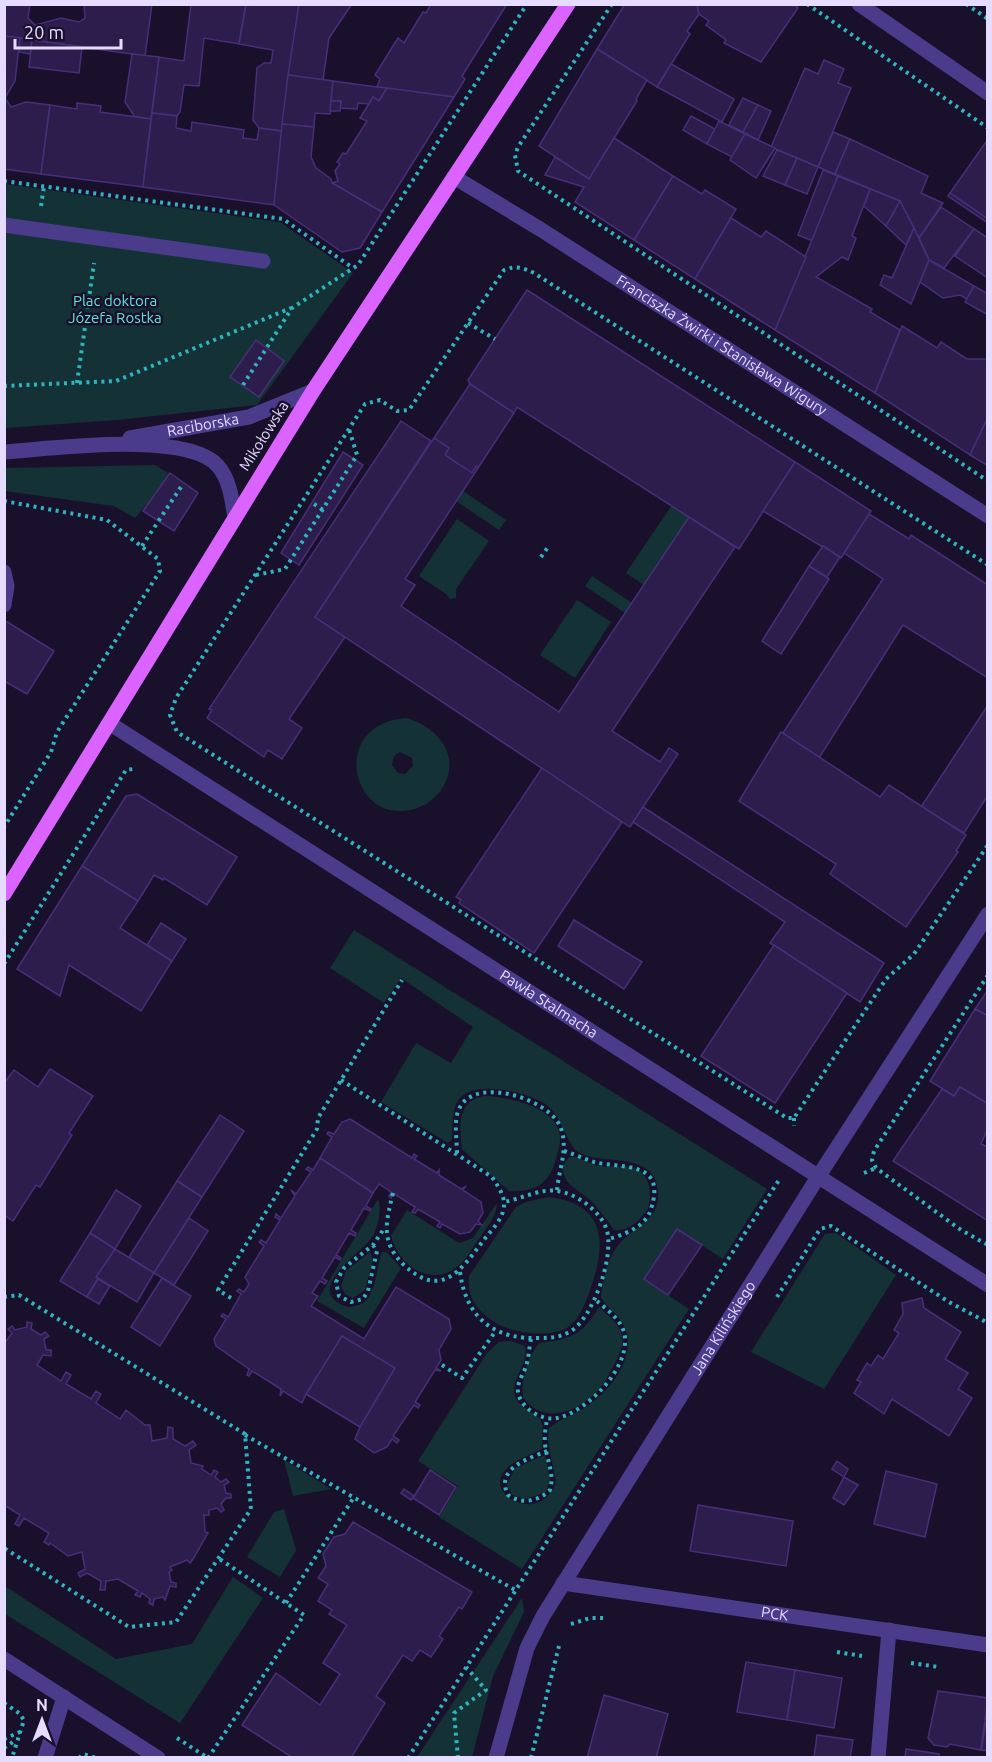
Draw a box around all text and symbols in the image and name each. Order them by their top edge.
scale bar [15,12,122,50]
text: 20 m [24,22,64,42]
street label: Franciszka Żwirki i Stanisława Wigury [613,271,830,418]
park label: Plac doktora Józefa Rostka [68,292,162,326]
street label: Mikołowska [235,398,292,474]
street label: Raciborska [165,410,240,439]
street label: Pawła Stalmacha [497,966,601,1041]
street label: Jana Kilińskiego [687,1278,759,1378]
street label: PCK [760,1603,790,1624]
north arrow [12,1690,72,1750]
text: N [36,1696,48,1714]

